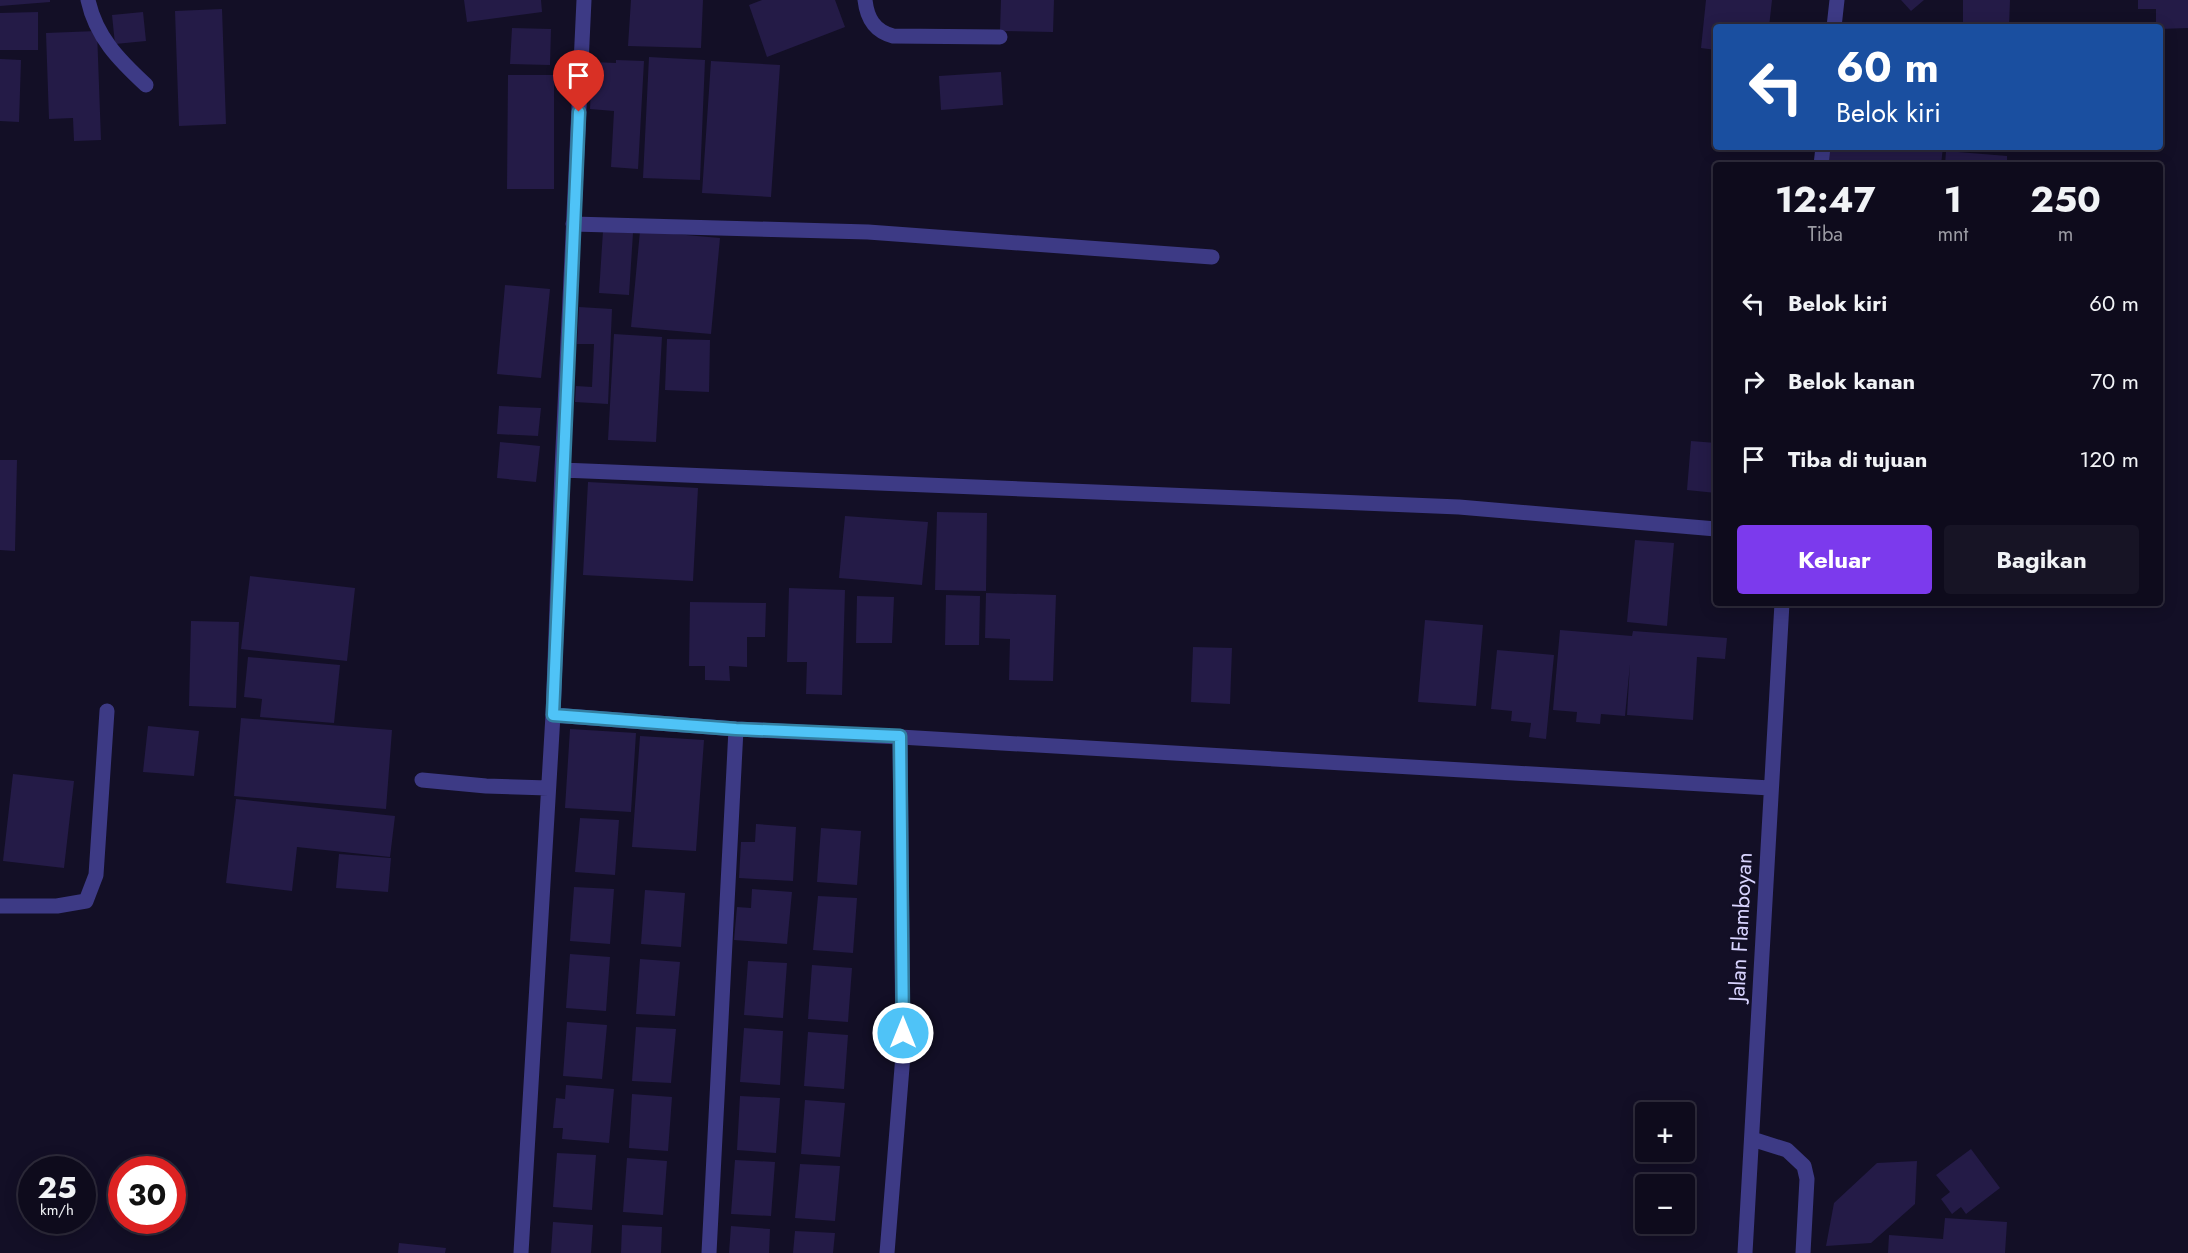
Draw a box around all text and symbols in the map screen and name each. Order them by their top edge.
text: 60 m [1836,37,1939,98]
icon: left [1737,48,1815,126]
pin [553,50,604,112]
icon: arrive [562,59,595,92]
text: Belok kiri [1836,93,1941,132]
text: 12:47 [1775,173,1875,225]
text: 1 [1944,173,1962,225]
text: 250 [2030,173,2101,225]
text: Tiba [1807,220,1843,249]
text: mnt [1937,220,1968,249]
text: m [2058,220,2073,249]
icon: left [1737,287,1770,320]
text: Belok kiri [1788,287,1887,319]
text: 60 m [2089,287,2139,319]
icon: right [1737,365,1770,398]
text: Belok kanan [1788,365,1915,397]
text: 70 m [2090,365,2139,397]
icon: arrive [1737,443,1770,476]
text: Tiba di tujuan [1788,443,1927,475]
text: 120 m [2080,443,2139,475]
button: Keluar [1737,525,1932,594]
button: Bagikan [1944,525,2139,594]
street label: Jalan Flamboyan [1720,852,1760,1005]
position arrow [871,1001,935,1065]
map controls [1635,1102,1695,1234]
button: + [1635,1102,1695,1162]
speed limit sign: 30 [108,1156,186,1234]
text: 25 [37,1166,77,1209]
button: − [1635,1174,1695,1234]
text: km/h [40,1199,74,1221]

